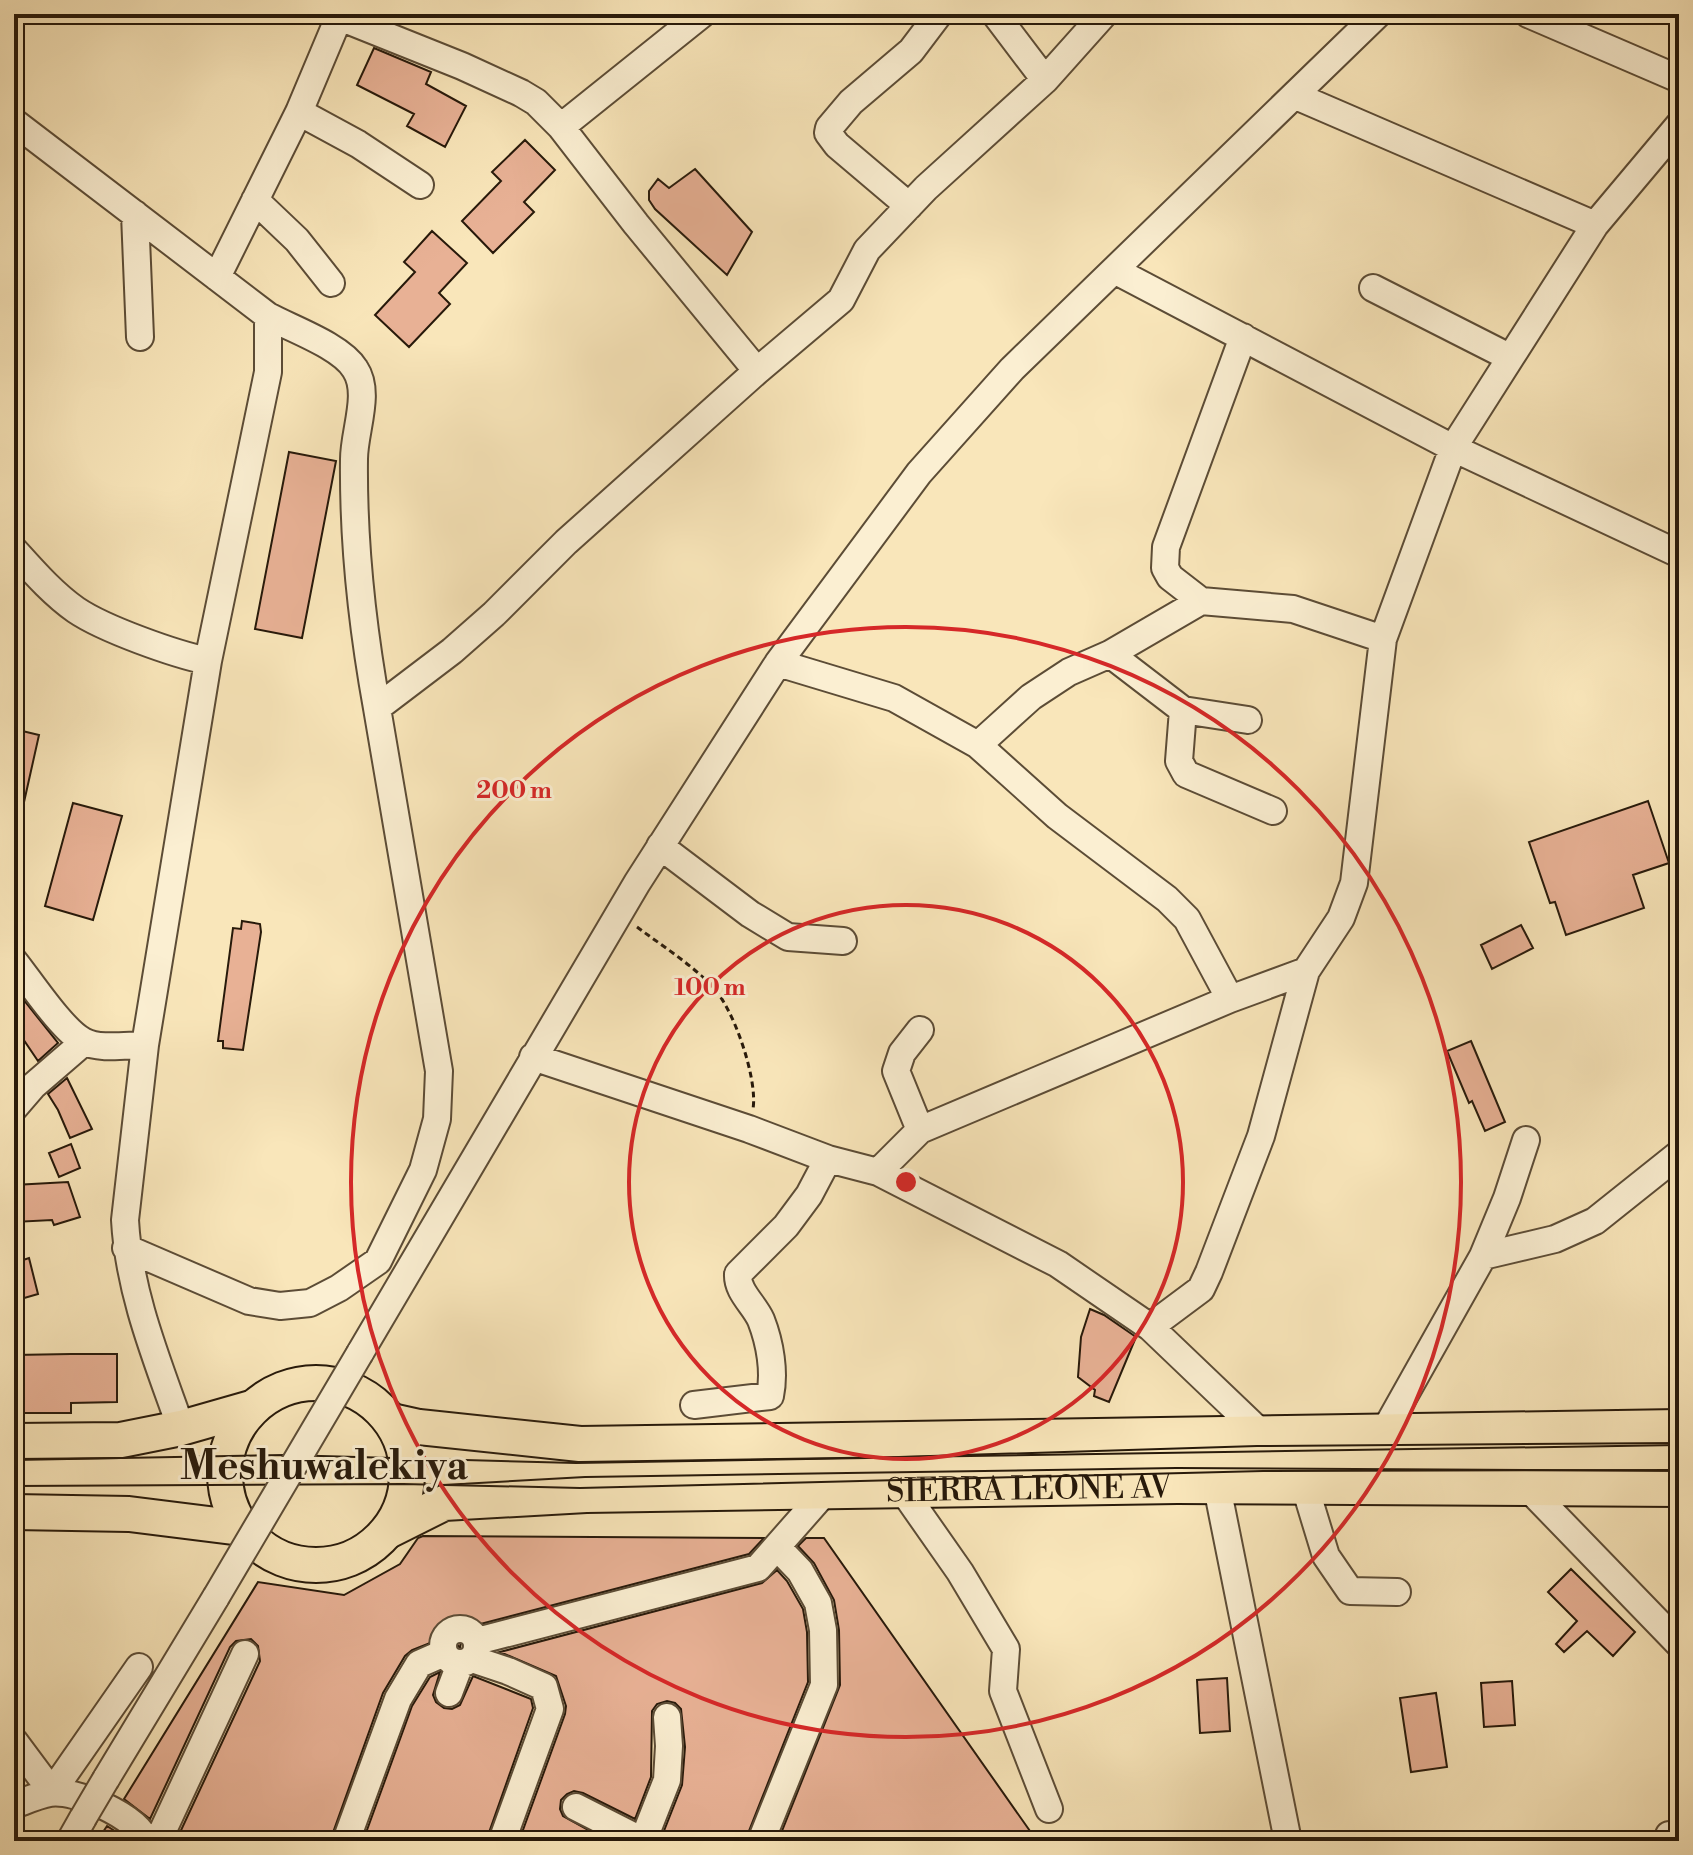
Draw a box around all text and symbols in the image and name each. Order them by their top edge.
text: 200 m [476,776,552,806]
text: 100 m [674,973,746,1003]
centre of rings [892,1168,920,1196]
district label: Meshuwalekiya [180,1442,468,1492]
street label: SIERRA LEONE AV [886,1467,1174,1511]

